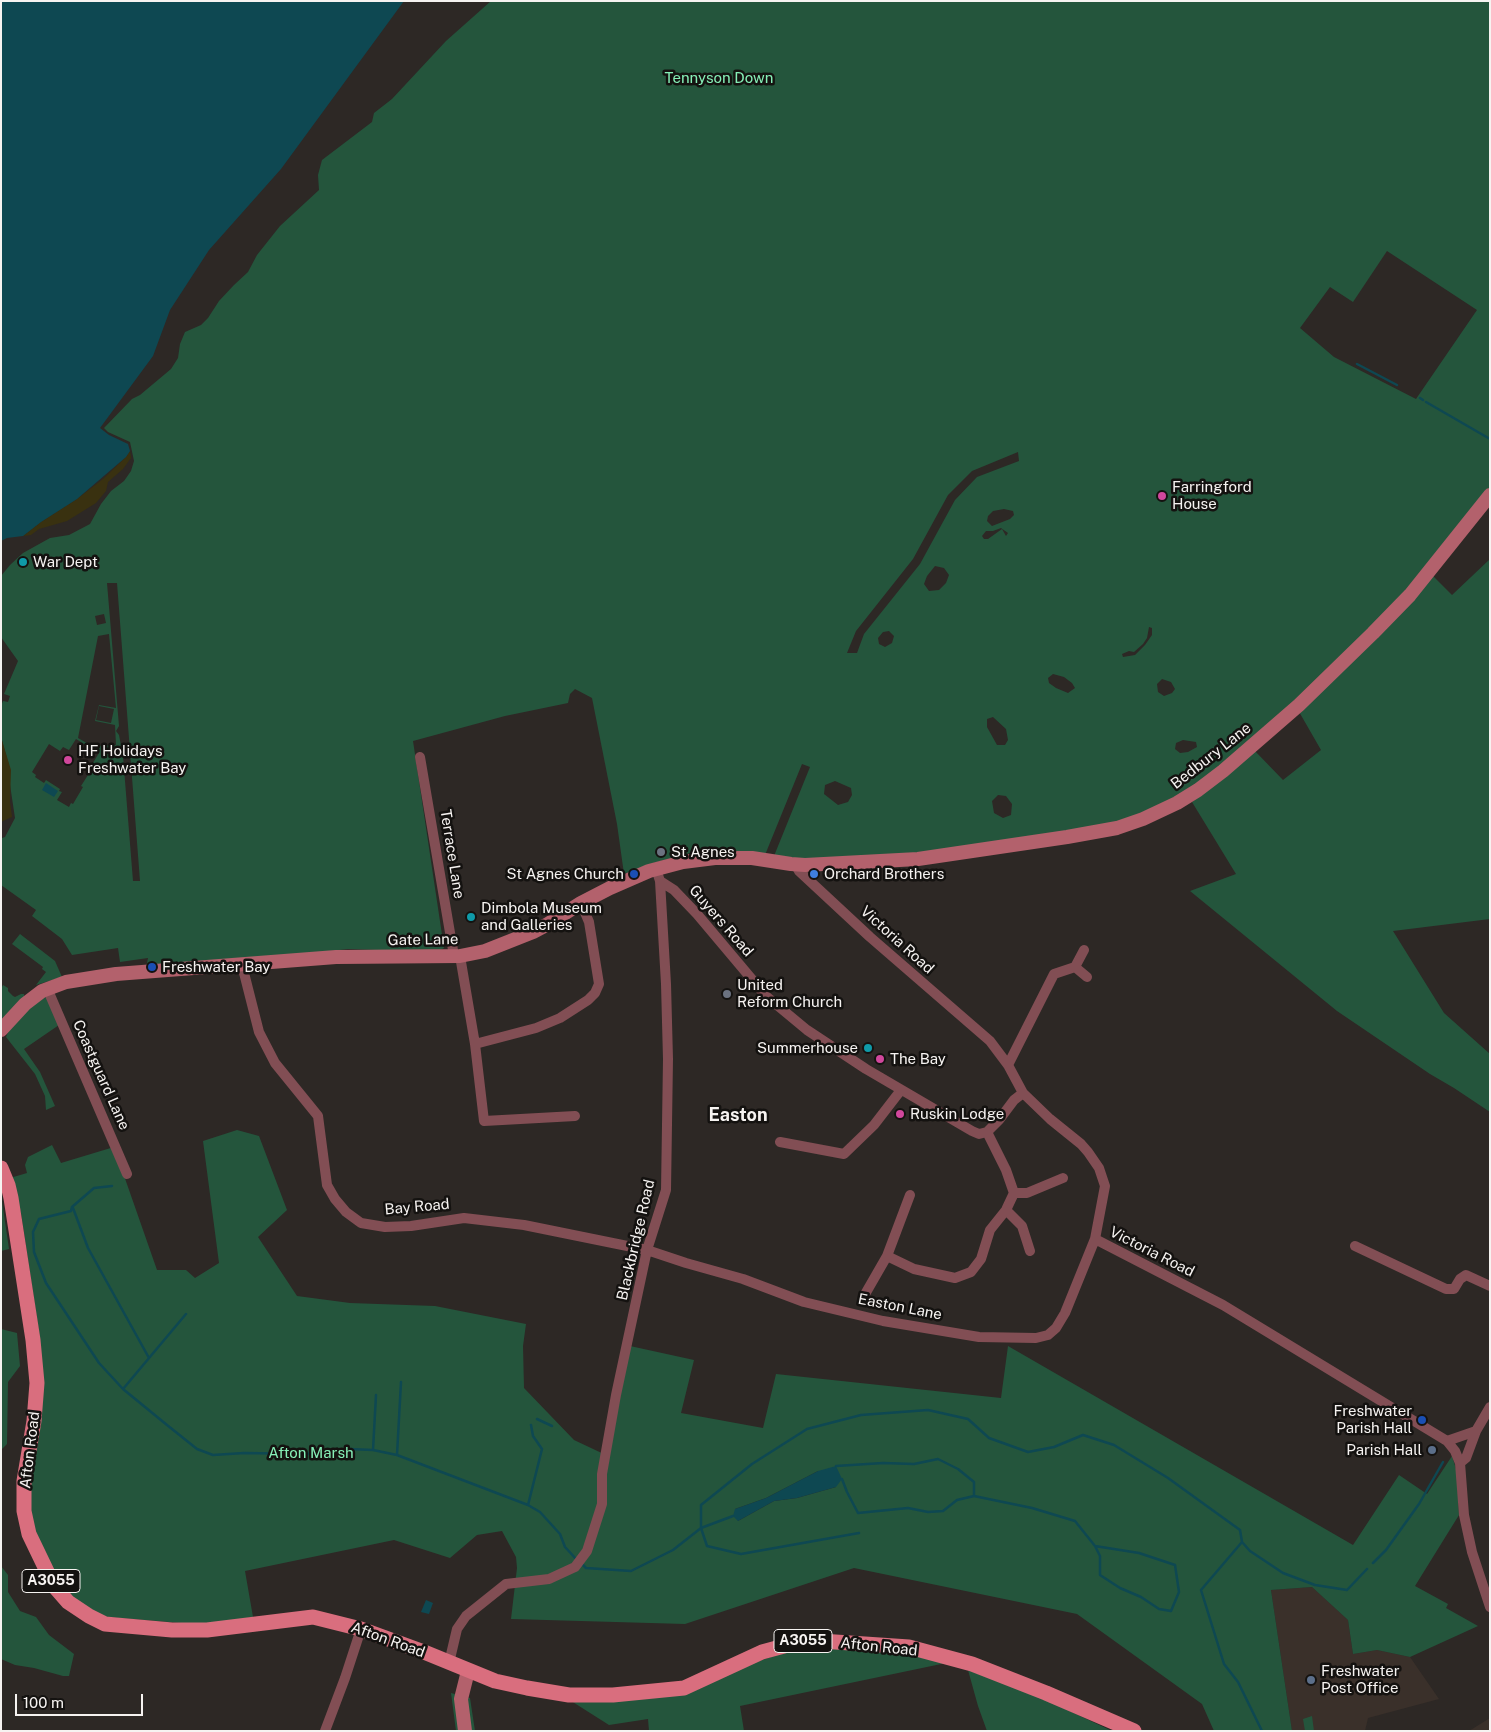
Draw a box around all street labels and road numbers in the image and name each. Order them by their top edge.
street label: Bedbury Lane [1167,719,1255,793]
street label: Terrace Lane [436,808,468,900]
street label: Guyers Road [685,882,757,960]
street label: Victoria Road [857,902,937,978]
street label: Gate Lane [388,930,458,950]
street label: Coastguard Lane [69,1017,133,1133]
street label: Blackbridge Road [613,1178,659,1302]
street label: Bay Road [384,1195,450,1219]
street label: Victoria Road [1107,1223,1197,1281]
street label: Easton Lane [857,1290,943,1324]
street label: Afton Road [16,1411,44,1489]
road number: A3055 [22,1570,80,1592]
street label: Afton Road [349,1618,427,1662]
road number: A3055 [774,1630,832,1652]
street label: Afton Road [840,1634,918,1660]

